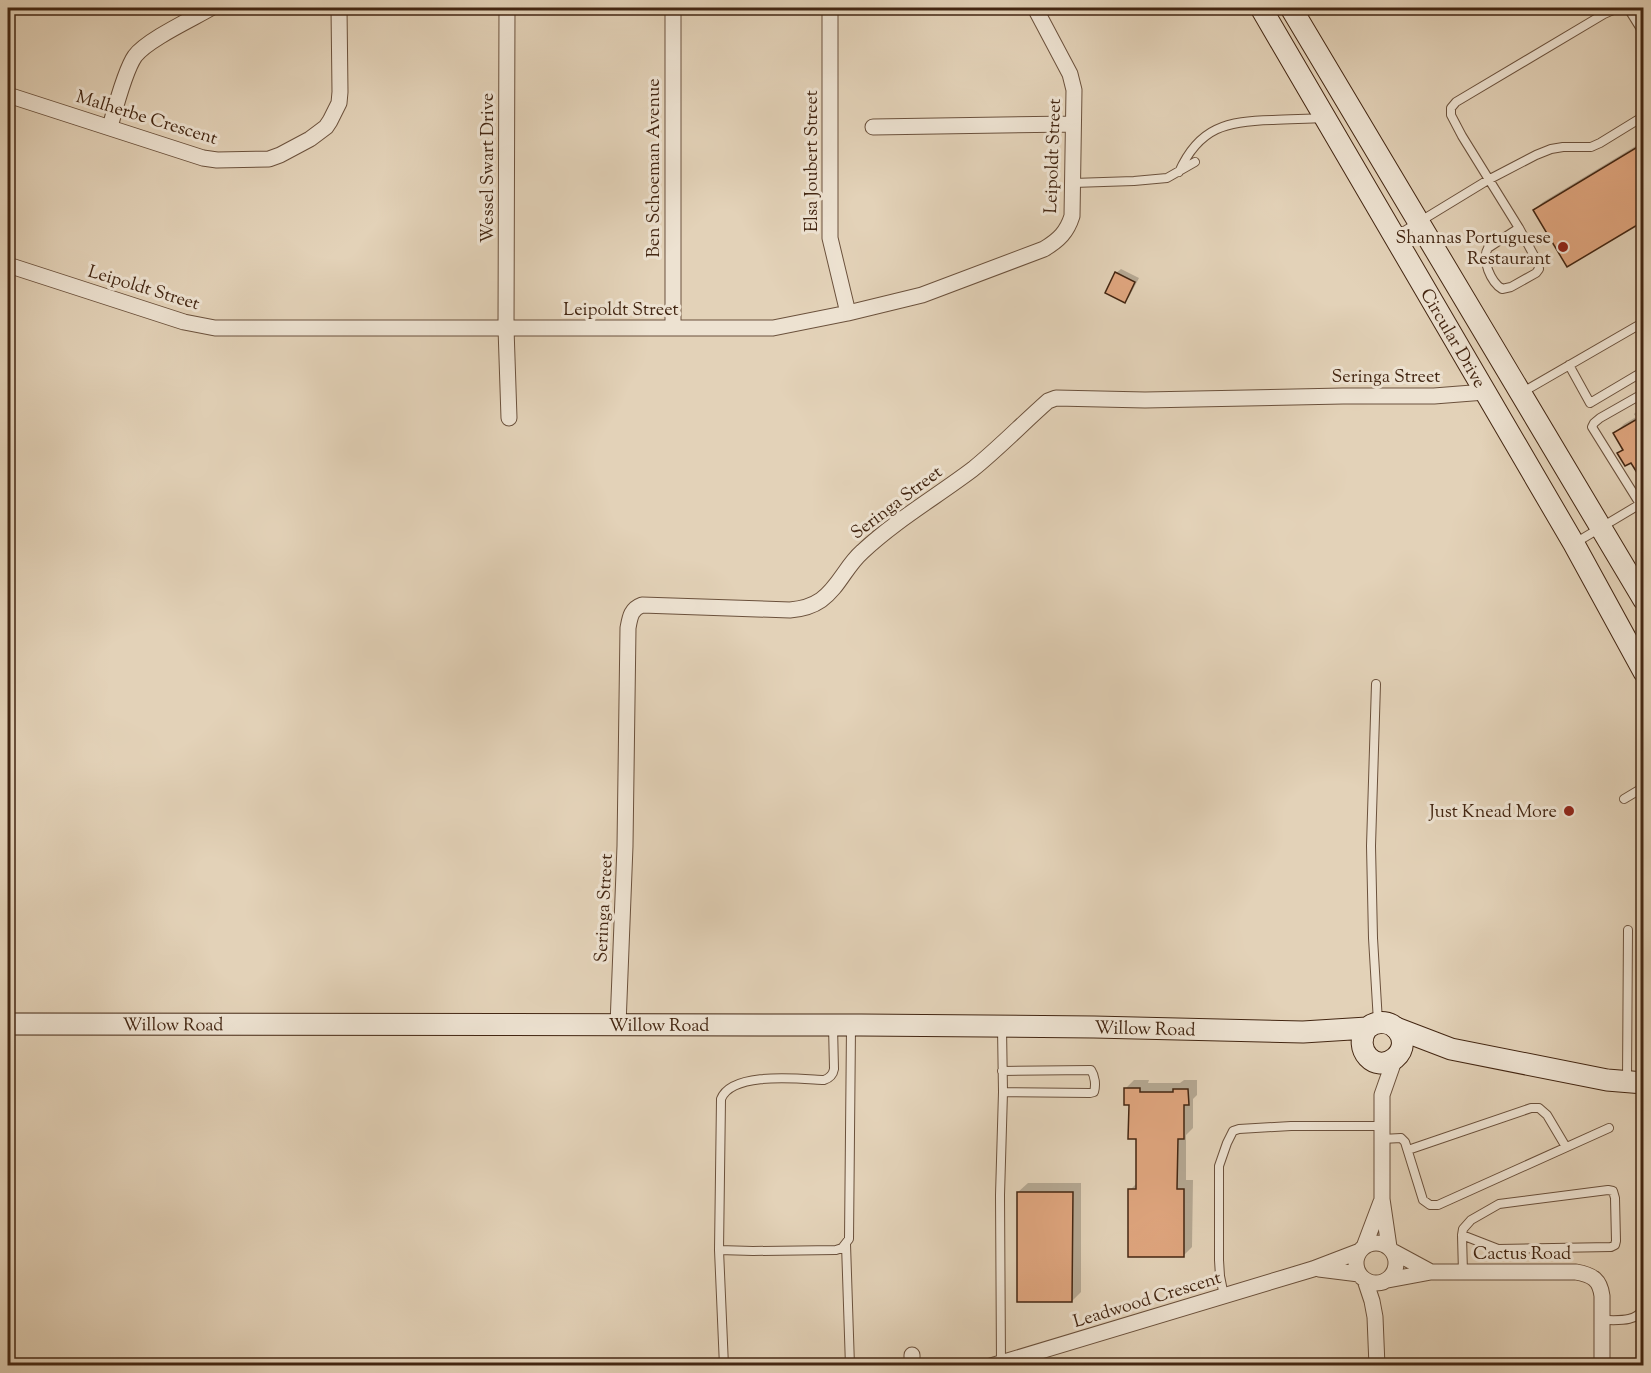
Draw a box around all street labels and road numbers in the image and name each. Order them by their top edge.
street label: Ben Schoeman Avenue [642,78,668,258]
street label: Malherbe Crescent [72,85,220,153]
street label: Elsa Joubert Street [800,90,826,232]
street label: Wessel Swart Drive [476,93,502,243]
street label: Leipoldt Street [1039,98,1069,214]
street label: Leipoldt Street [84,260,202,318]
street label: Circular Drive [1413,284,1491,394]
street label: Leipoldt Street [563,298,679,324]
street label: Seringa Street [1332,365,1440,391]
street label: Seringa Street [846,460,948,547]
street label: Seringa Street [589,853,621,963]
street label: Willow Road [122,1013,224,1039]
street label: Willow Road [608,1014,710,1040]
street label: Willow Road [1094,1016,1196,1044]
street label: Cactus Road [1473,1242,1571,1268]
street label: Leadwood Crescent [1070,1266,1225,1336]

